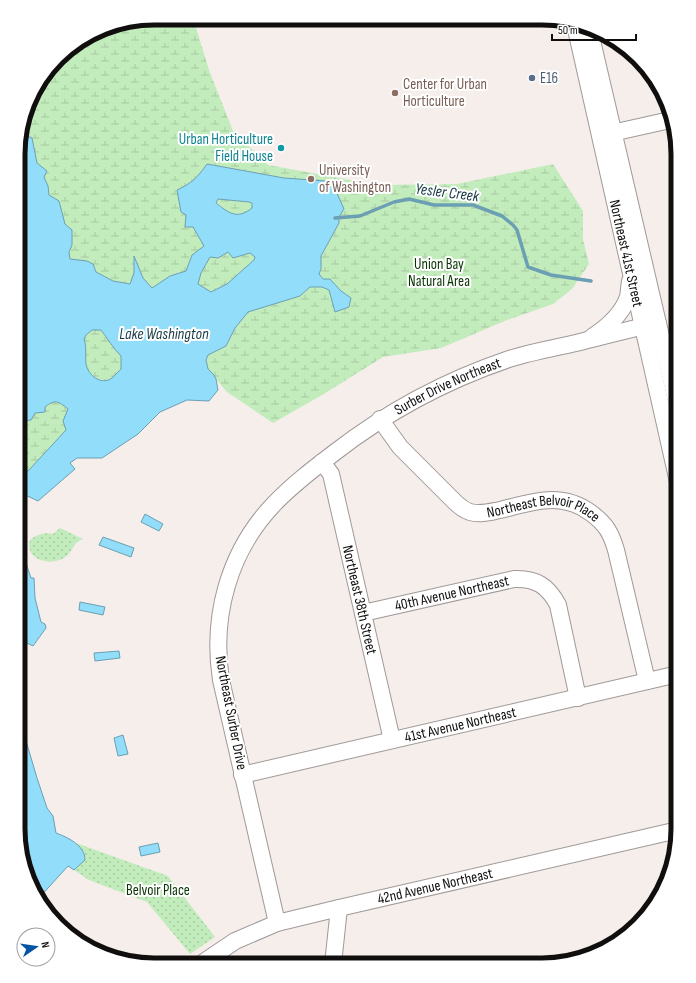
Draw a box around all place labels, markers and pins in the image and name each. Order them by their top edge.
place label: E16 [540,69,558,88]
marker: E16 [527,73,537,83]
place label: Center for Urban Horticulture [403,75,487,111]
marker: Center for Urban Horticulture [390,88,400,98]
place label: Urban Horticulture Field House [179,130,273,166]
marker: Urban Horticulture Field House [276,143,286,153]
place label: University of Washington [319,161,391,197]
marker: University of Washington [306,174,316,184]

